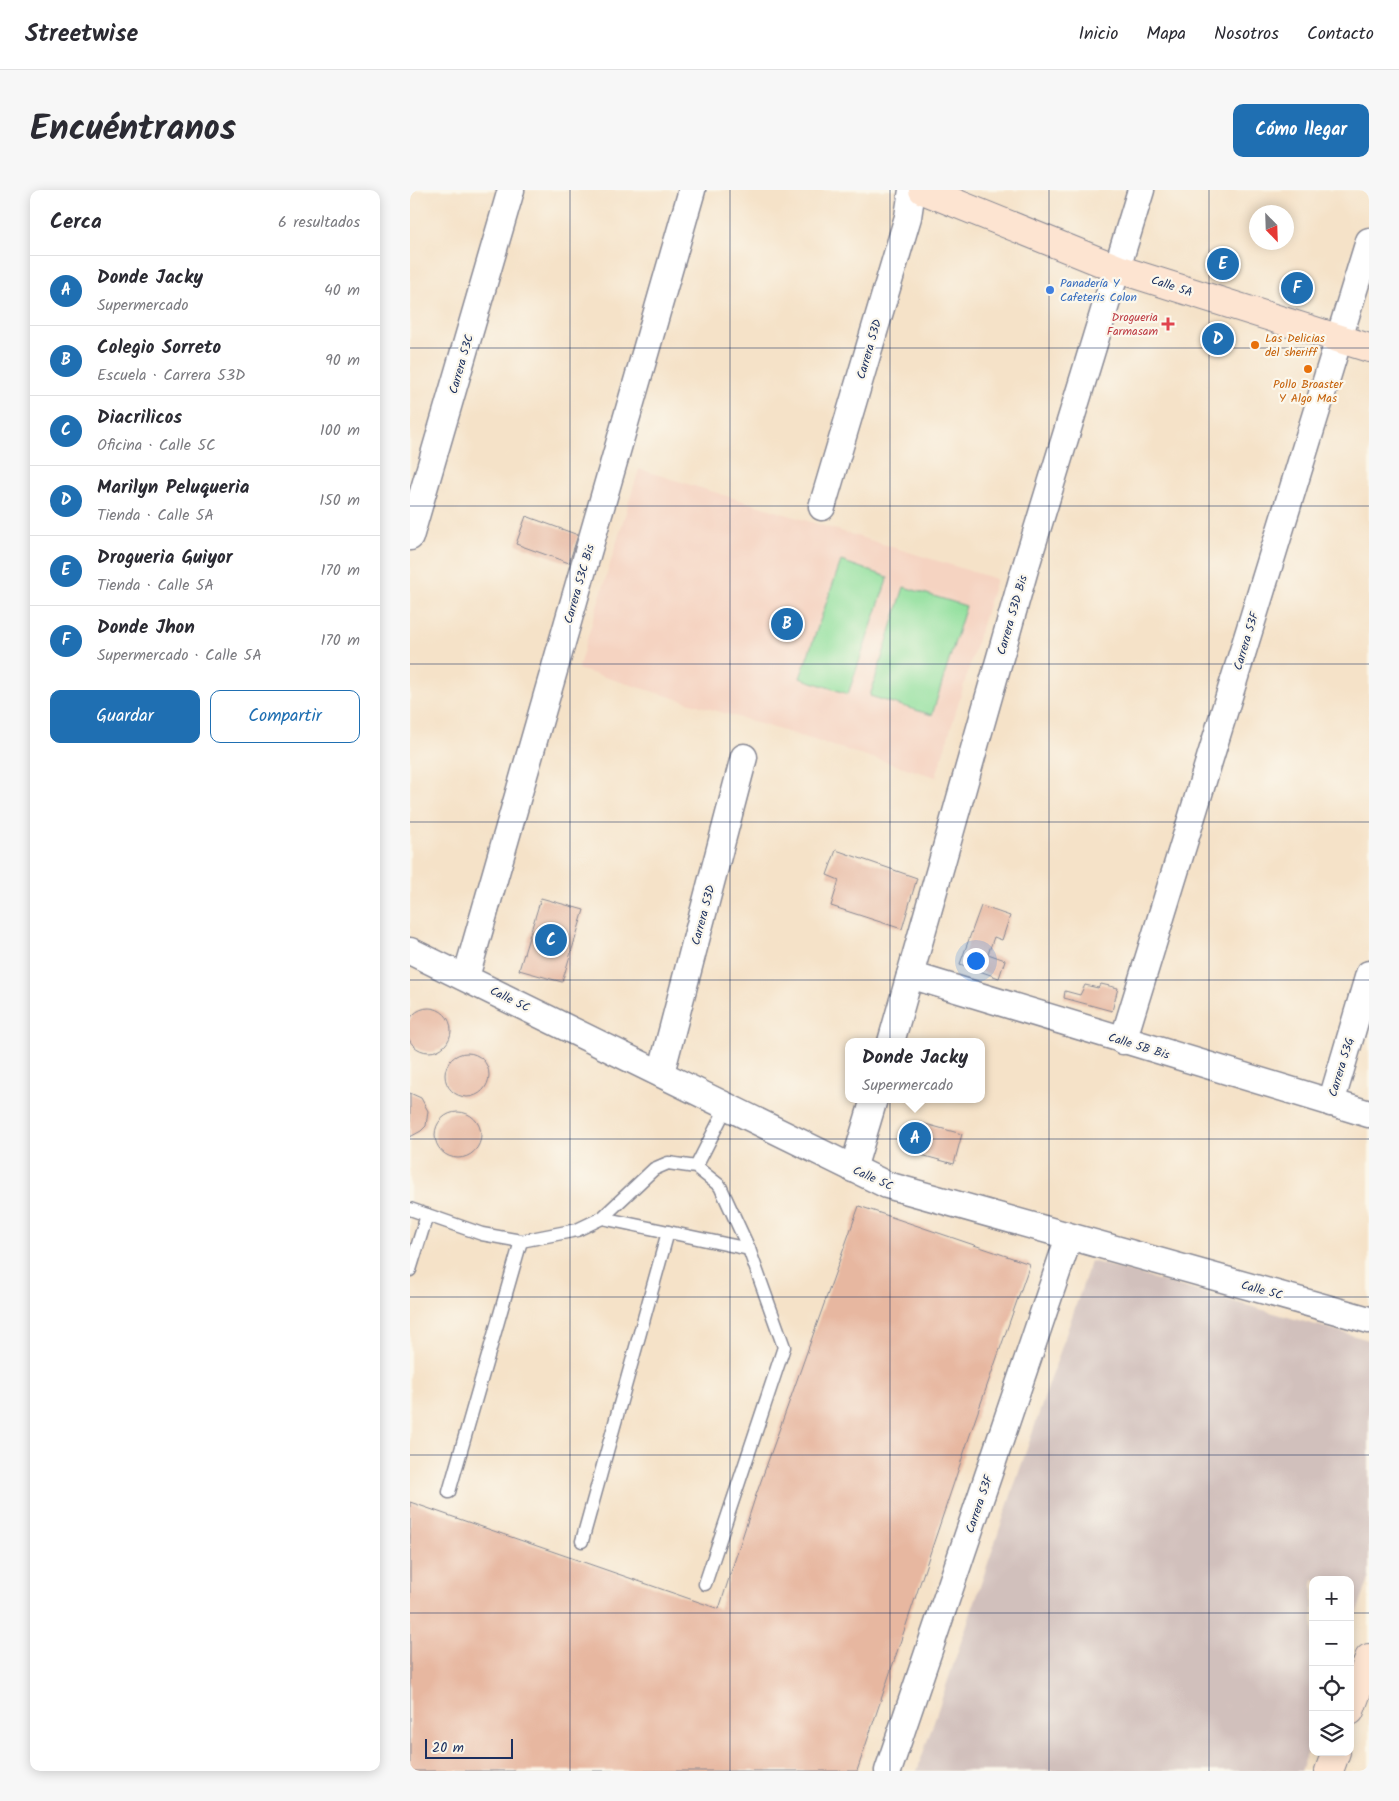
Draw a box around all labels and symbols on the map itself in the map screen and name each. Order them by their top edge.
north arrow [1249,205,1294,250]
pin: E [1207,245,1239,283]
pin: F [1281,269,1313,307]
street label: Calle 5A [1149,271,1195,302]
place label: Panadería Y Cafeteris Colon [1060,274,1137,307]
marker: Panadería Y Cafeteris Colon [1044,284,1056,296]
place label: Drogueria Farmasam [1107,308,1158,341]
street label: Carrera 53D [852,317,887,381]
marker: Drogueria Farmasam [1162,318,1174,330]
pin: D [1202,320,1234,358]
place label: Las Delicias del sheriff [1265,329,1325,362]
street label: Carrera 53C [444,332,479,396]
marker: Las Delicias del sheriff [1249,339,1261,351]
marker: Pollo Broaster Y Algo Mas [1302,363,1314,375]
place label: Pollo Broaster Y Algo Mas [1273,375,1344,408]
street label: Carrera 53C Bis [559,542,600,626]
street label: Carrera 53D Bis [992,573,1033,657]
pin: B [771,605,803,643]
street label: Carrera 53F [1229,608,1265,673]
street label: Carrera 53D [686,883,721,947]
pin: C [535,921,567,959]
your location [963,948,989,974]
street label: Calle 5C [486,982,533,1017]
street label: Calle 5B Bis [1106,1028,1172,1065]
street label: Carrera 53G [1323,1035,1360,1099]
pin: A [899,1119,931,1157]
street label: Calle 5C [849,1161,896,1196]
street label: Calle 5C [1239,1276,1285,1305]
street label: Carrera 53F [961,1471,999,1536]
scale bar [425,1736,512,1759]

